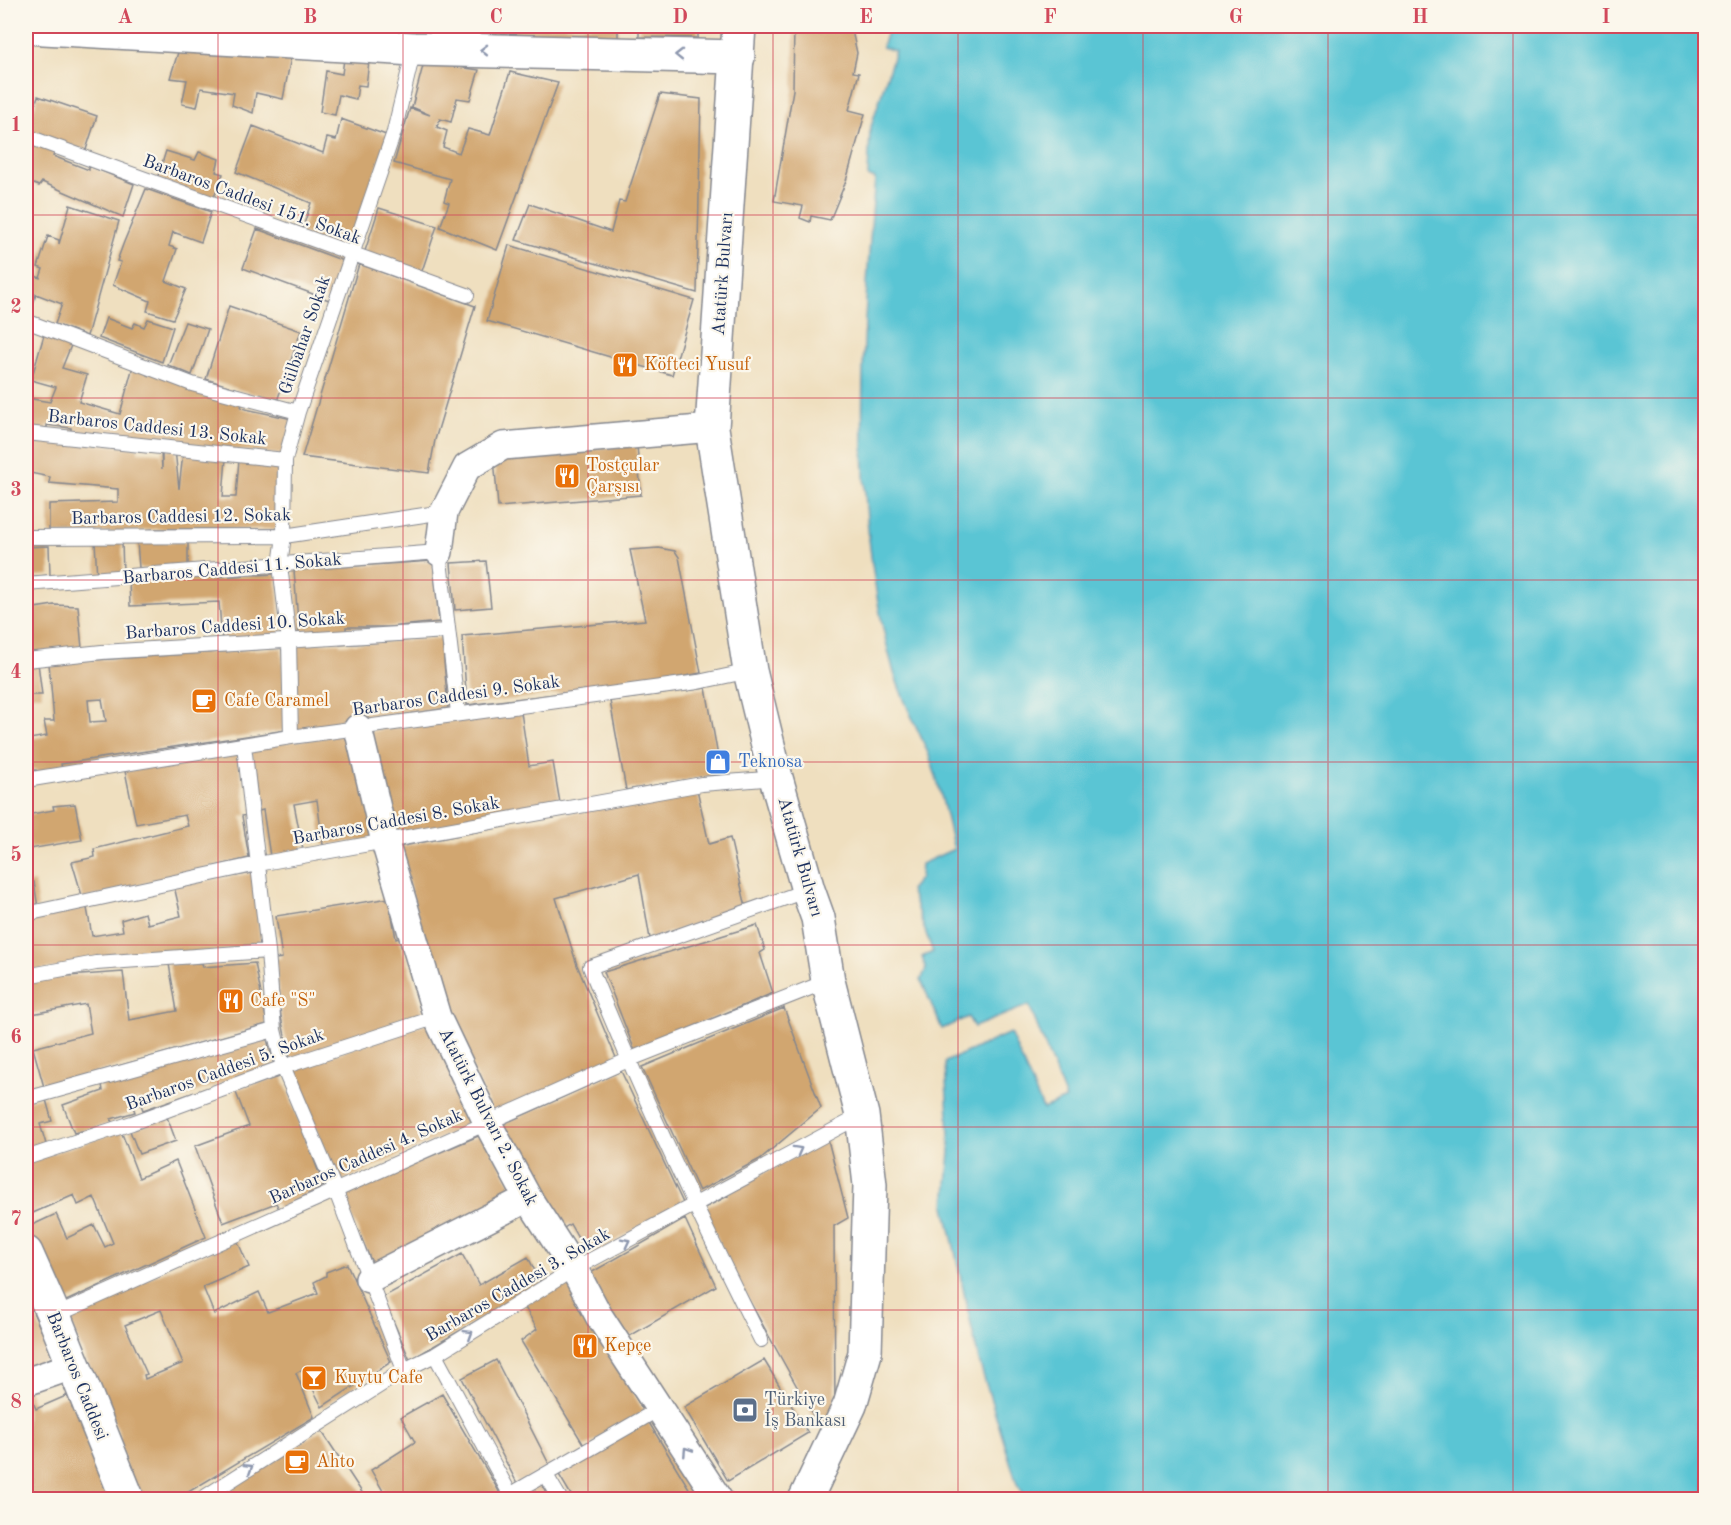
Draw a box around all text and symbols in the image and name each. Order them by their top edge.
text: A [117,8,133,28]
text: B [303,8,317,28]
text: C [489,8,503,28]
text: D [672,8,688,28]
text: E [859,8,873,28]
text: F [1043,8,1057,28]
text: G [1229,8,1243,28]
text: H [1412,8,1428,28]
text: I [1602,8,1610,28]
one-way arrow [480,44,489,57]
one-way arrow [675,49,684,62]
text: 1 [10,116,22,136]
street label: Barbaros Caddesi 151. Sokak [140,152,364,248]
street label: Atatürk Bulvarı [710,212,736,336]
street label: Gülbahar Sokak [276,273,334,397]
text: 2 [10,298,22,318]
restaurant icon: Köfteci Yusuf [610,350,640,380]
place label: Köfteci Yusuf [644,356,751,374]
street label: Barbaros Caddesi 13. Sokak [46,408,268,448]
place label: Tostçular Çarşısı [586,457,660,496]
restaurant icon: Tostçular Çarşısı [552,461,582,491]
text: 3 [10,481,22,501]
street label: Barbaros Caddesi 12. Sokak [71,506,291,528]
street label: Barbaros Caddesi 11. Sokak [121,550,343,588]
street label: Barbaros Caddesi 10. Sokak [124,609,346,643]
text: 4 [10,663,22,683]
street label: Barbaros Caddesi 9. Sokak [351,672,561,720]
cafe icon: Cafe Caramel [189,686,219,716]
place label: Cafe Caramel [224,692,329,710]
shop icon: Teknosa [703,747,733,777]
place label: Teknosa [738,753,803,771]
street label: Barbaros Caddesi 8. Sokak [291,794,501,848]
street label: Atatürk Bulvarı [774,795,826,919]
text: 5 [10,845,22,866]
restaurant icon: Cafe "S" [216,986,246,1016]
place label: Cafe "S" [250,992,316,1010]
street label: Atatürk Bulvarı 2. Sokak [435,1025,541,1209]
street label: Barbaros Caddesi 5. Sokak [123,1026,327,1114]
text: 6 [10,1028,22,1048]
street label: Barbaros Caddesi 4. Sokak [266,1106,466,1208]
one-way arrow [791,1146,802,1157]
text: 7 [10,1210,22,1230]
street label: Barbaros Caddesi 3. Sokak [423,1225,613,1345]
one-way arrow [619,1238,630,1250]
street label: Barbaros Caddesi [43,1309,111,1443]
one-way arrow [463,1329,473,1341]
restaurant icon: Kepçe [570,1331,600,1361]
place label: Kepçe [604,1337,651,1355]
bar icon: Kuytu Cafe [299,1363,329,1393]
place label: Kuytu Cafe [334,1369,423,1387]
place label: Türkiye İş Bankası [764,1391,846,1430]
text: 8 [10,1393,22,1413]
bank icon: Türkiye İş Bankası [730,1395,760,1425]
one-way arrow [683,1446,694,1457]
cafe icon: Ahto [282,1447,312,1477]
place label: Ahto [316,1453,355,1471]
one-way arrow [243,1464,254,1475]

